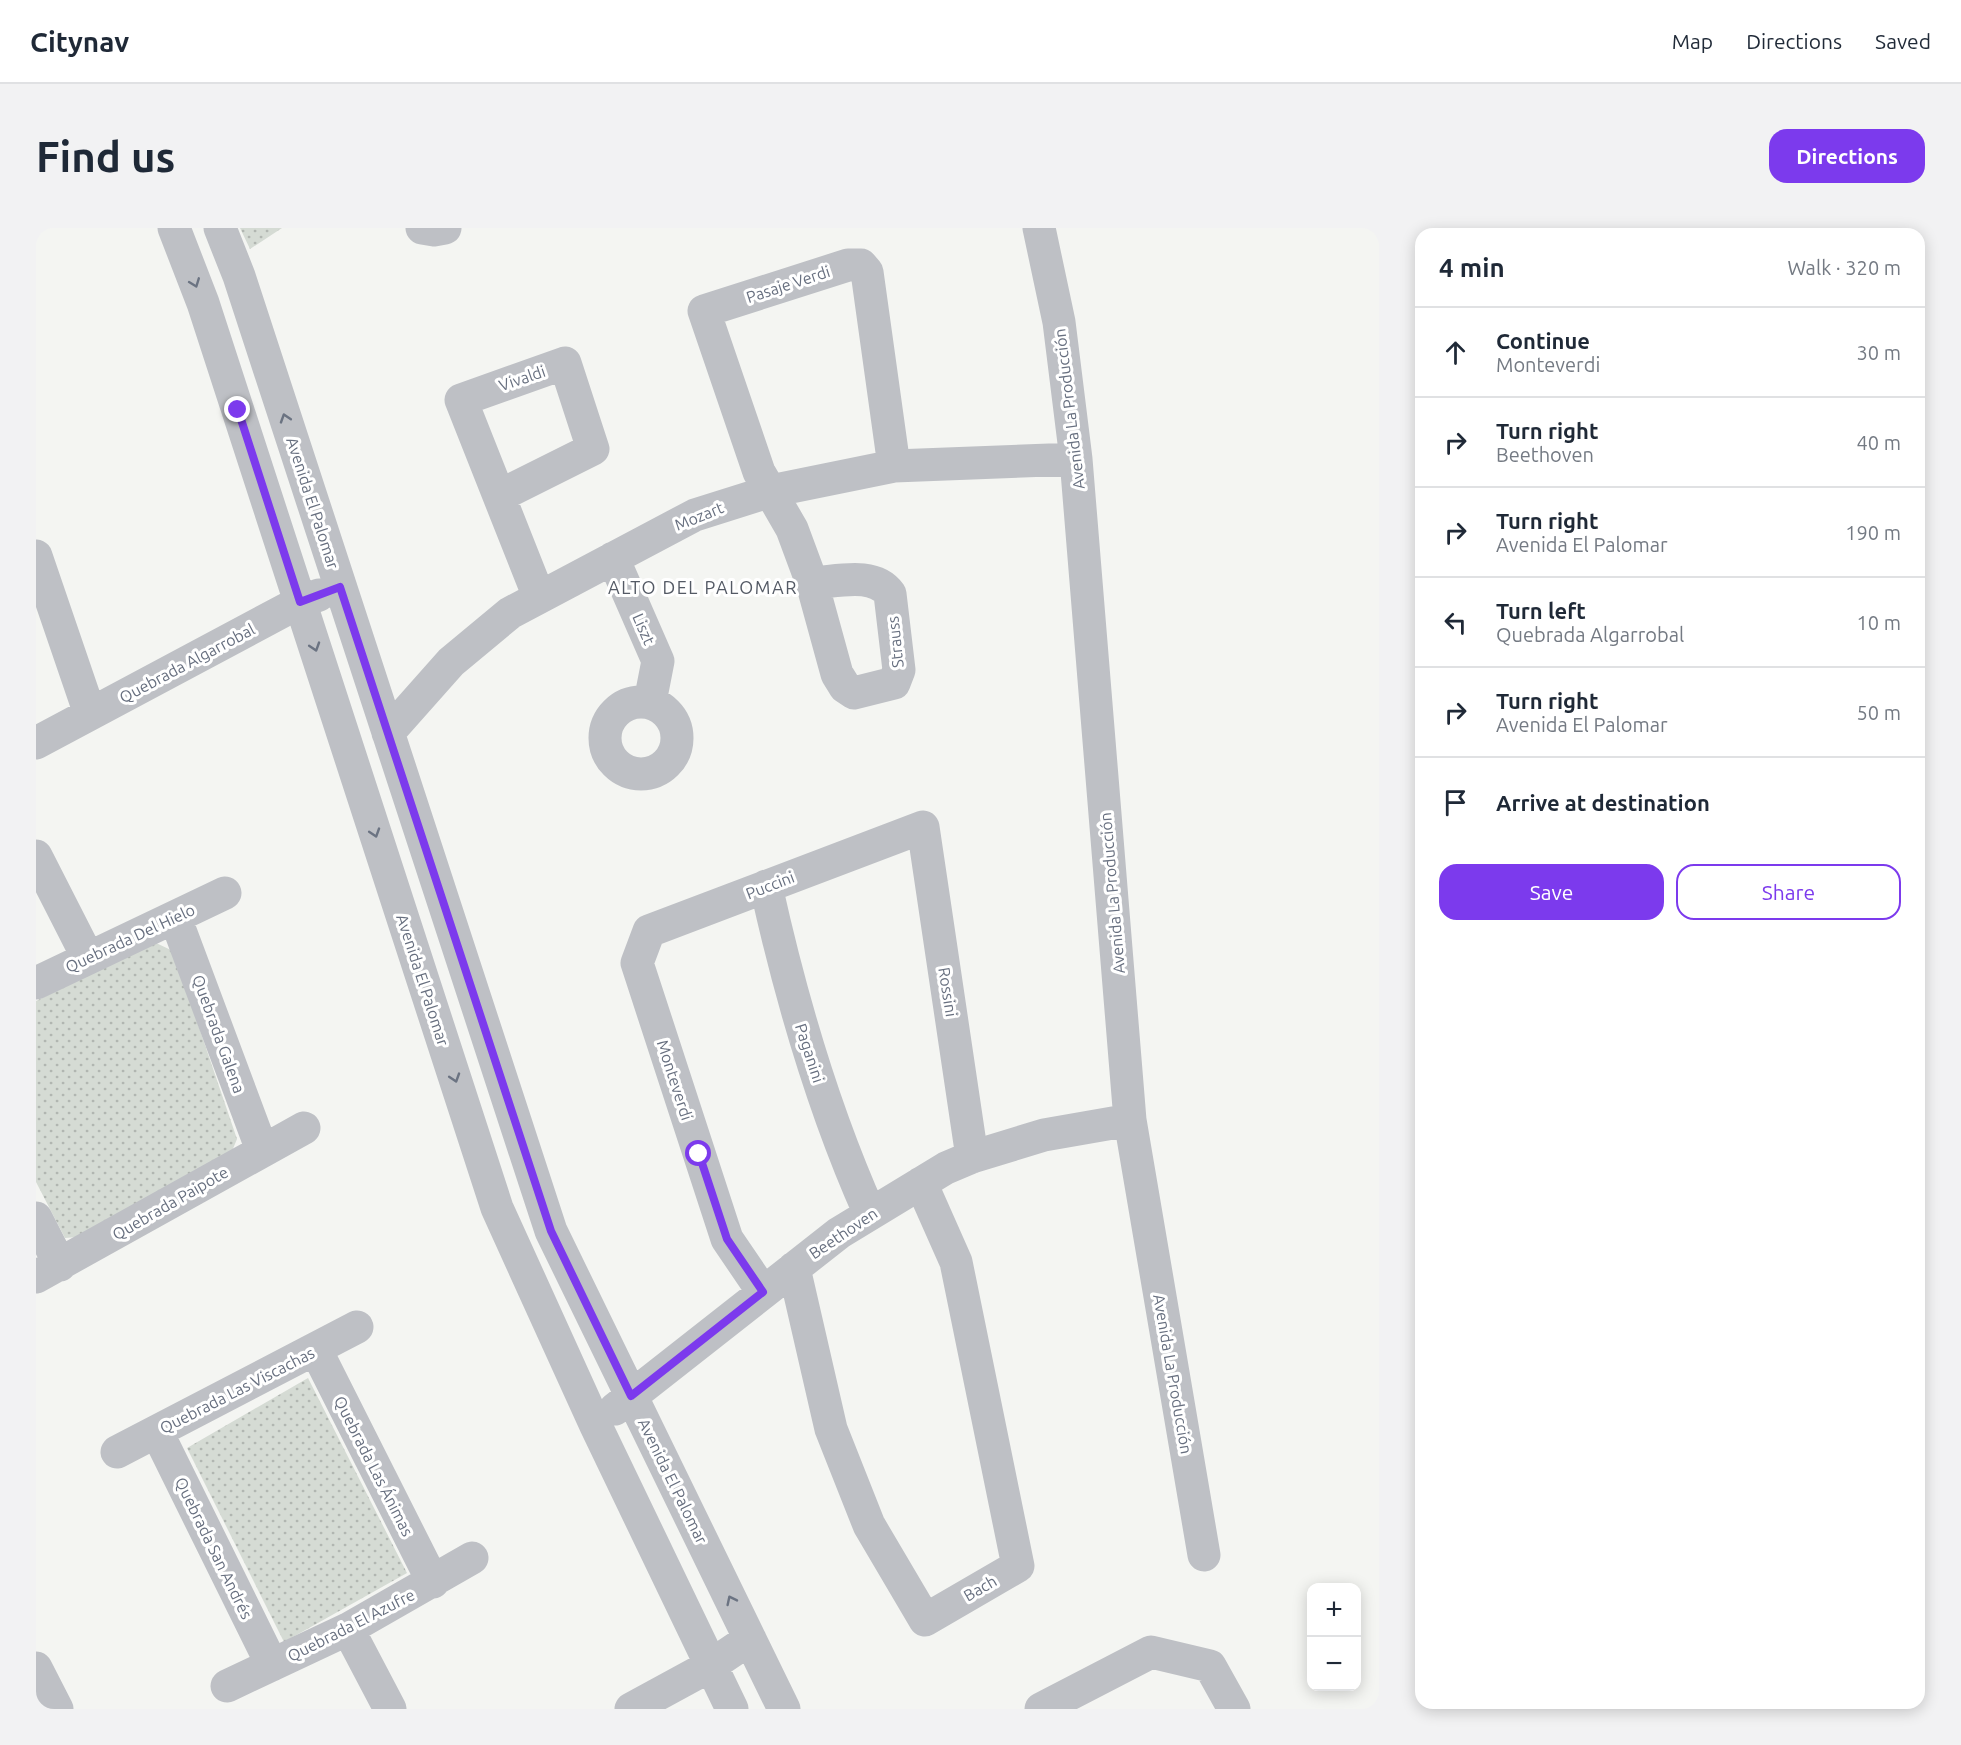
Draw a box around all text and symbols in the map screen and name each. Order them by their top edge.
text: Citynav [30,26,129,57]
text: Map [1672,29,1713,53]
text: Directions [1746,29,1842,53]
text: Saved [1875,29,1931,53]
button: Directions [1769,129,1925,183]
text: Find us [36,133,175,180]
text: 4 min [1439,253,1505,282]
text: Walk · 320 m [1788,256,1901,279]
street label: Pasaje Verdi [744,262,832,306]
one-way arrow [188,277,201,287]
street label: Avenida La Producción [1050,328,1088,490]
text: Continue [1496,328,1590,353]
icon: ahead [1439,336,1472,369]
text: 30 m [1857,341,1901,364]
text: Monteverdi [1496,353,1600,376]
street label: Vivaldi [496,362,548,394]
route end [224,396,250,422]
one-way arrow [280,413,292,423]
text: Turn right [1496,418,1598,443]
icon: right [1439,426,1472,459]
text: 40 m [1857,431,1901,454]
street label: Avenida El Palomar [283,435,343,571]
text: Beethoven [1496,443,1594,466]
street label: Mozart [672,498,727,534]
text: Turn right [1496,508,1598,533]
icon: right [1439,516,1472,549]
text: 190 m [1845,521,1901,544]
text: Avenida El Palomar [1496,533,1668,556]
district label: ALTO DEL PALOMAR [608,577,798,597]
text: Turn left [1496,598,1586,623]
icon: left [1439,606,1472,639]
street label: Liszt [629,610,659,648]
text: 10 m [1857,611,1901,634]
street label: Strauss [883,615,907,669]
street label: Quebrada Algarrobal [116,620,258,706]
text: Quebrada Algarrobal [1496,623,1684,646]
one-way arrow [308,642,320,652]
text: Turn right [1496,688,1598,713]
icon: right [1439,696,1472,729]
text: 50 m [1857,701,1901,724]
text: Avenida El Palomar [1496,713,1668,736]
icon: arrive [1439,786,1472,819]
text: Arrive at destination [1496,790,1710,815]
street label: Avenida La Producción [1096,812,1128,974]
one-way arrow [368,827,380,838]
button: Save [1439,864,1664,920]
button: Share [1676,864,1901,920]
street label: Puccini [743,868,797,902]
street label: Quebrada Del Hielo [62,900,198,976]
street label: Avenida El Palomar [393,912,453,1048]
street label: Rossini [935,966,961,1018]
street label: Quebrada Galena [189,972,249,1096]
street label: Paganini [792,1021,828,1085]
street label: Monteverdi [654,1038,696,1122]
one-way arrow [448,1072,460,1083]
route start [685,1140,711,1166]
street label: Quebrada Paipote [109,1163,231,1243]
street label: Beethoven [805,1204,881,1262]
street label: Avenida La Producción [1150,1293,1196,1455]
street label: Quebrada Las Viscachas [157,1343,317,1437]
street label: Quebrada Las Ánimas [331,1392,419,1539]
street label: Avenida El Palomar [635,1415,711,1547]
street label: Quebrada San Andrés [172,1474,256,1622]
street label: Bach [960,1571,1000,1605]
map controls [1307,1583,1361,1691]
button: + [1307,1583,1361,1637]
street label: Quebrada El Azufre [284,1585,418,1665]
one-way arrow [726,1595,738,1606]
button: − [1307,1637,1361,1691]

